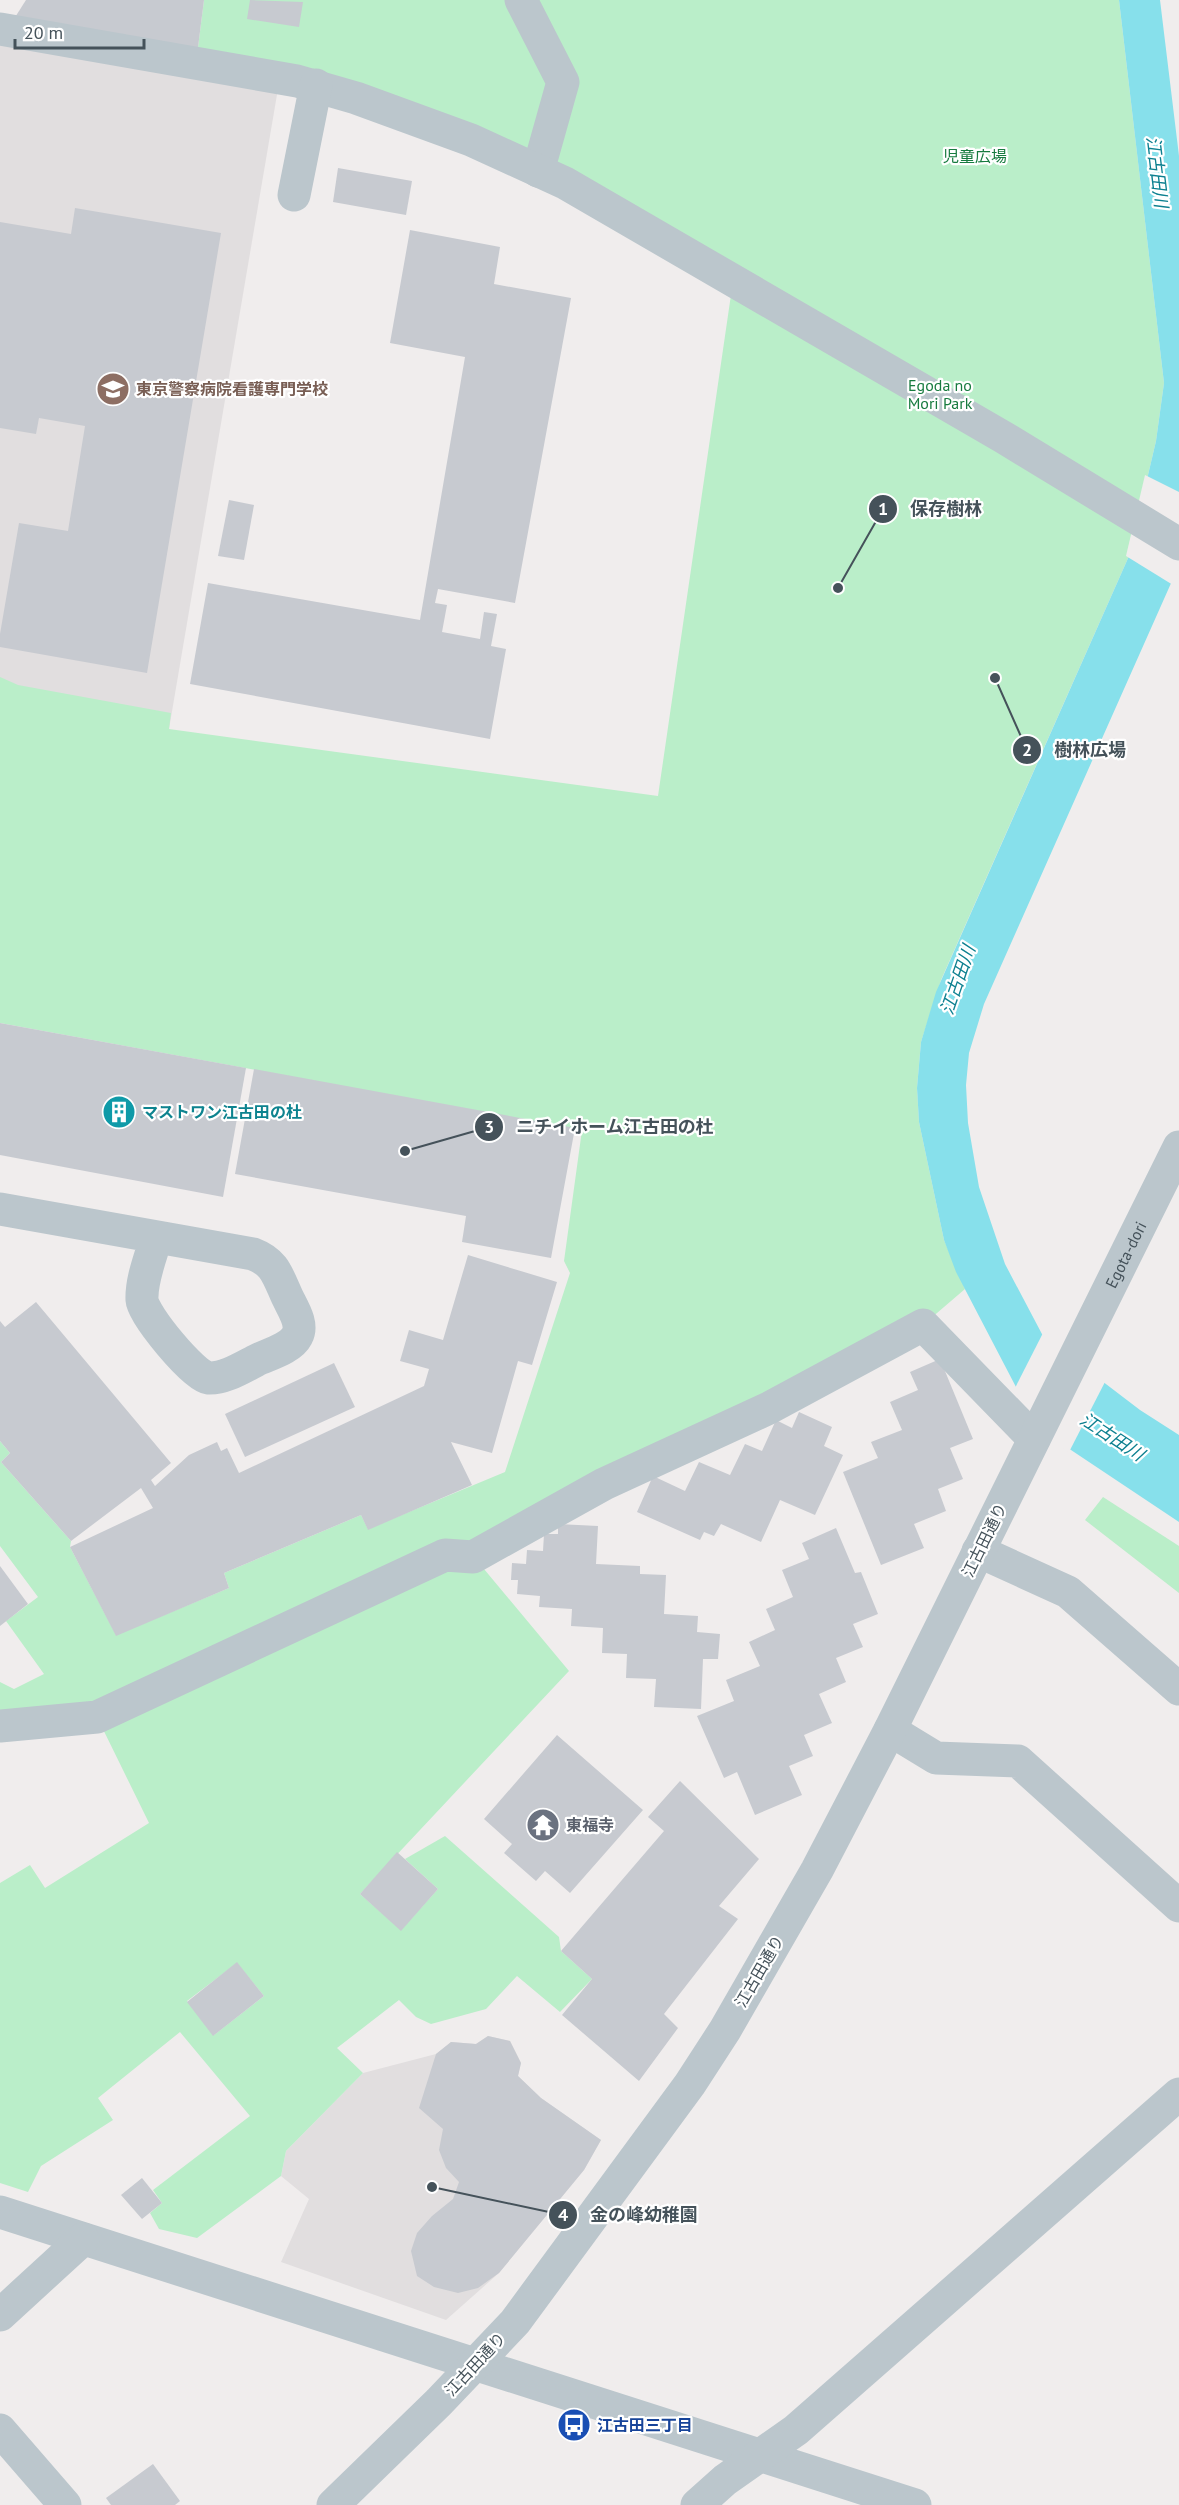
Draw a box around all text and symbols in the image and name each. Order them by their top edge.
scale bar [15,12,144,50]
text: 20 m [24,21,63,44]
water label: 江古田川 [1142,135,1174,211]
park label: 児童広場 [943,146,1007,166]
school or university icon: 東京警察病院看護専門学校 [95,371,131,407]
park label: Egoda no Mori Park [908,375,973,413]
place label: 東京警察病院看護専門学校 [136,379,328,399]
callout: 保存樹林 [868,491,994,527]
text: 1 [878,497,888,520]
text: 保存樹林 [910,497,982,520]
callout: 樹林広場 [1012,732,1138,768]
text: 2 [1022,738,1032,761]
text: 樹林広場 [1054,738,1126,761]
water label: 江古田川 [935,940,981,1018]
building icon: マストワン江古田の杜 [101,1094,137,1130]
place label: マストワン江古田の杜 [142,1102,302,1122]
callout: ニチイホーム江古田の杜 [474,1109,726,1145]
text: 3 [484,1115,494,1138]
text: ニチイホーム江古田の杜 [516,1115,714,1138]
street label: Egota-dori [1101,1218,1151,1291]
water label: 江古田川 [1076,1407,1150,1467]
street label: 江古田通り [957,1500,1011,1580]
temple icon: 東福寺 [525,1807,561,1843]
place label: 東福寺 [566,1815,614,1835]
street label: 江古田通り [730,1931,788,2011]
callout: 金の峰幼稚園 [548,2197,710,2233]
text: 4 [558,2203,568,2226]
text: 金の峰幼稚園 [590,2203,698,2226]
street label: 江古田通り [440,2328,510,2400]
bus stop icon: 江古田三丁目 [556,2407,592,2443]
place label: 江古田三丁目 [597,2415,693,2435]

